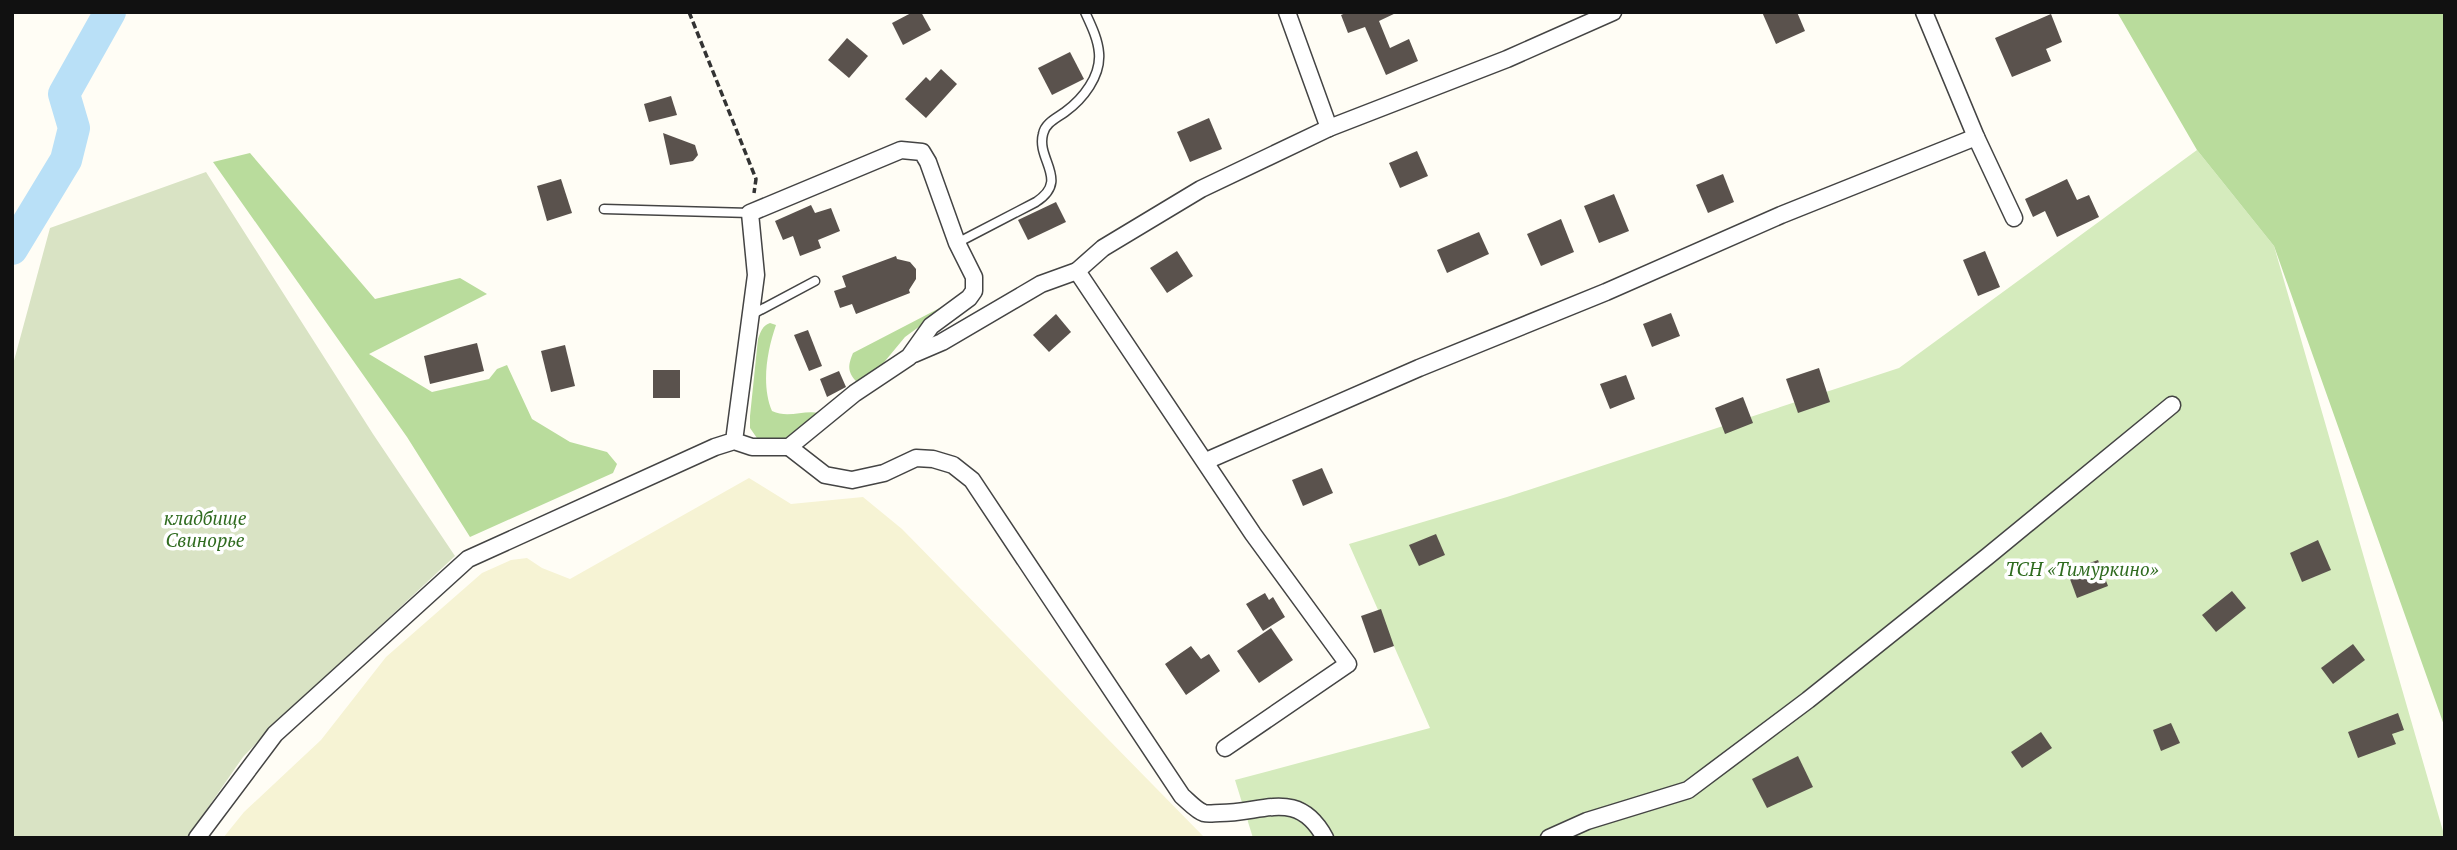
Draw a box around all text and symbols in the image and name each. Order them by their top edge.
park label: кладбище Свинорье [164,505,247,552]
park label: ТСН «Тимуркино» [2005,556,2159,581]

